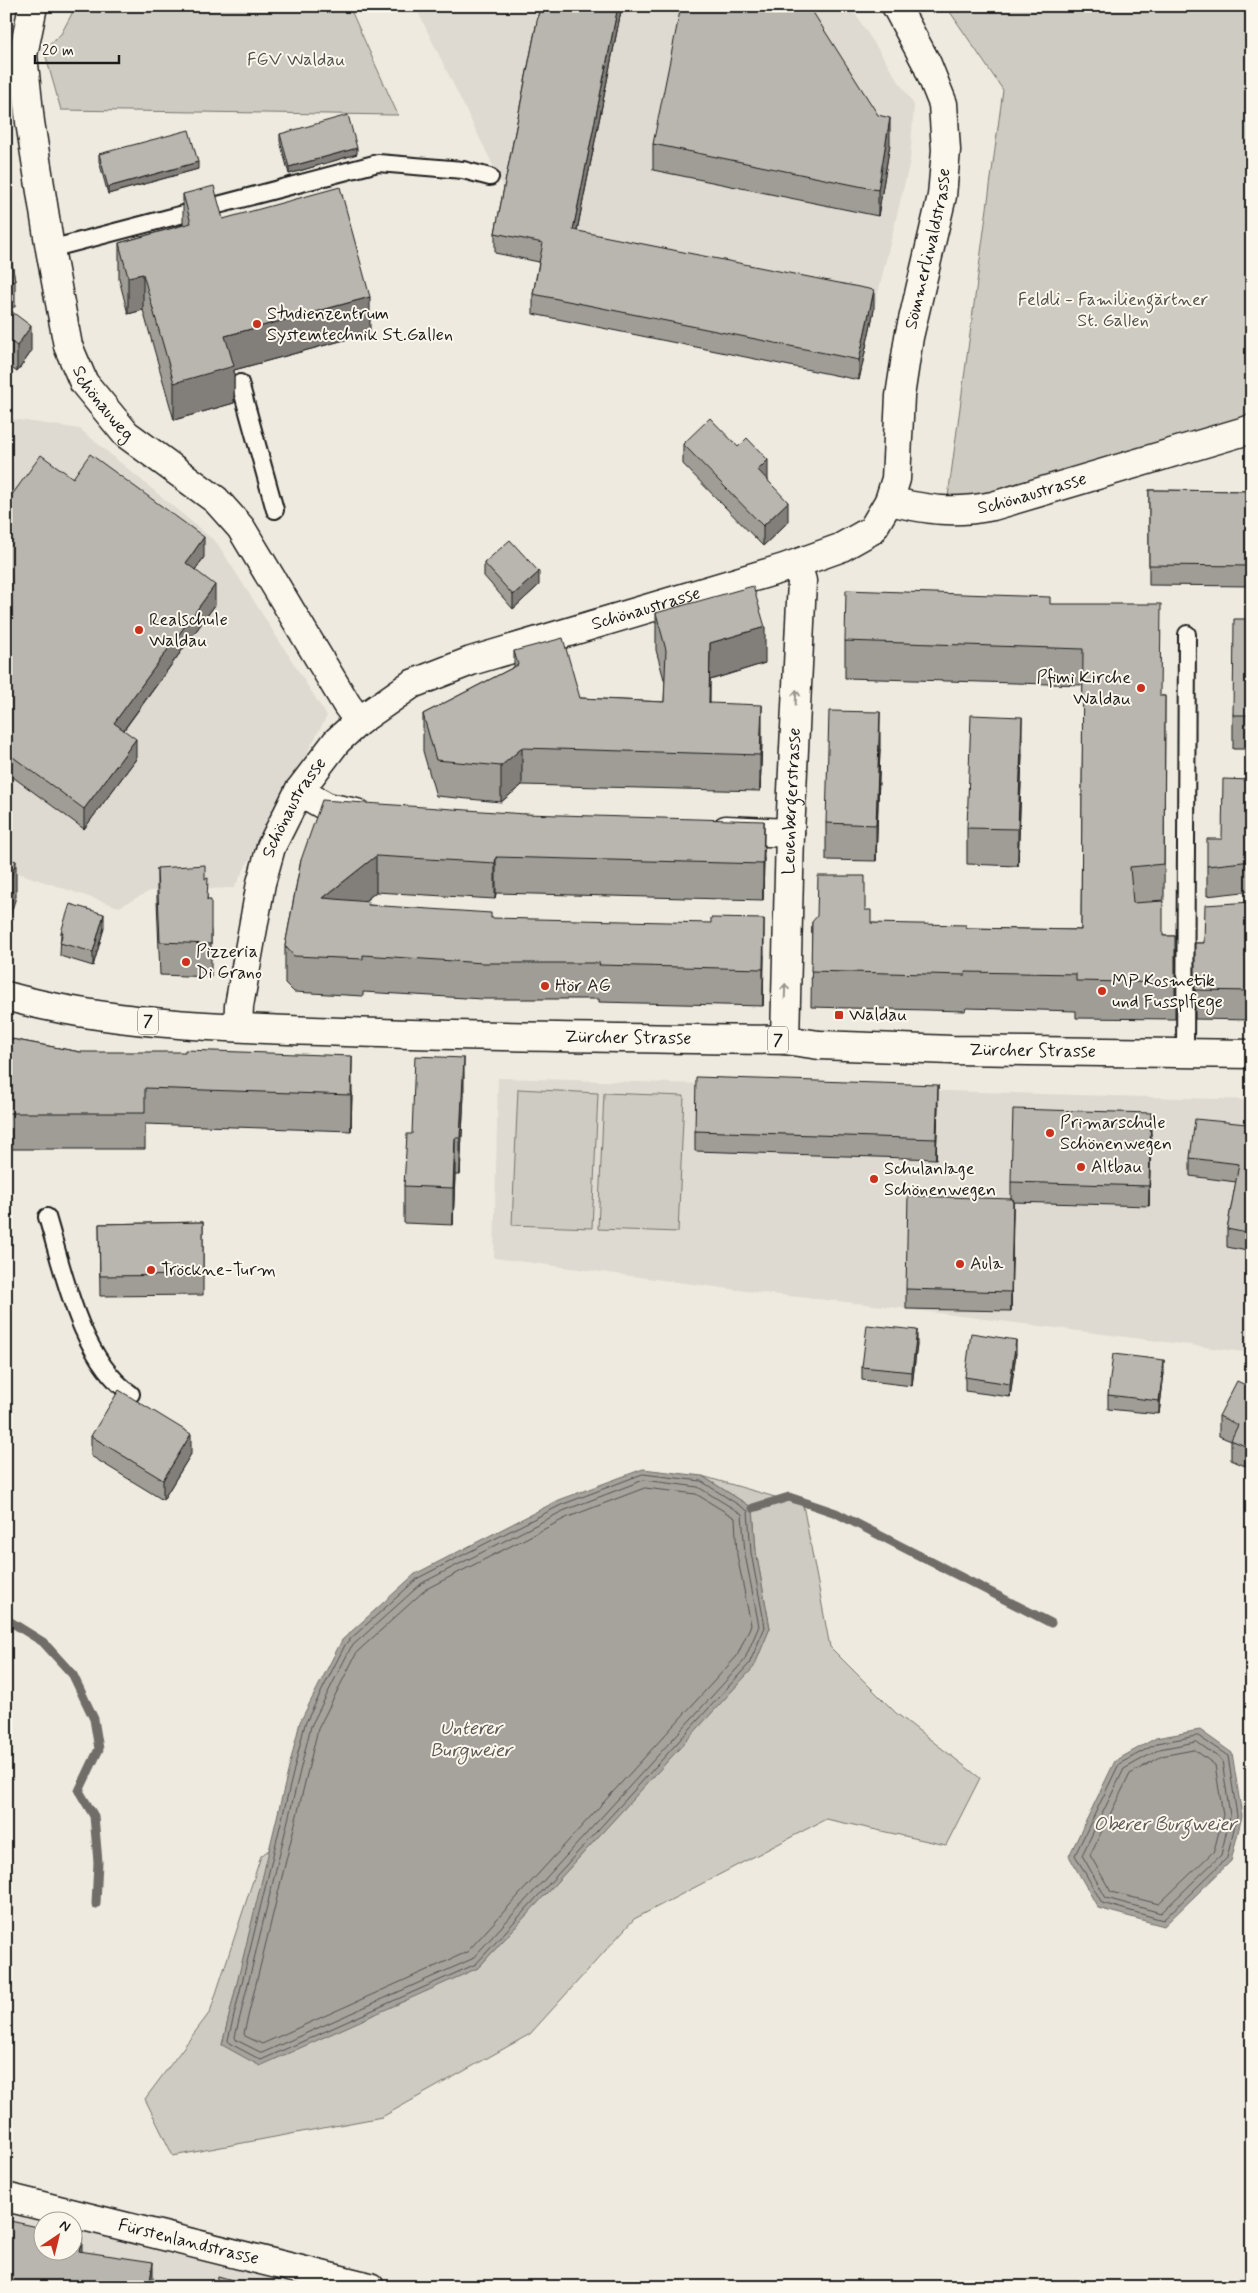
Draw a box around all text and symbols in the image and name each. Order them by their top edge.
scale bar [35,32,119,64]
text: 20 m [42,41,74,61]
park label: FGV Waldau [247,48,345,72]
street label: Sömmerliwaldstrasse [899,167,956,332]
park label: Feldli - Familiengärtner St. Gallen [1018,288,1209,333]
place label: Studienzentrum Systemtechnik St.Gallen [267,302,453,347]
marker: Studienzentrum Systemtechnik St.Gallen [251,318,263,330]
street label: Schönauweg [66,362,138,448]
street label: Schönaustrasse [976,467,1090,520]
street label: Schönaustrasse [589,581,703,637]
place label: Realschule Waldau [149,608,228,653]
marker: Realschule Waldau [133,624,145,636]
place label: Pfimi Kirche Waldau [1036,666,1131,711]
marker: Pfimi Kirche Waldau [1135,682,1147,694]
one-way arrow [792,689,801,705]
street label: Leuenbergerstrasse [777,727,807,875]
street label: Schönaustrasse [257,752,332,860]
place label: Pizzeria Di Grano [196,940,262,985]
marker: Pizzeria Di Grano [180,956,192,968]
place label: MP Kosmetik und Fussplfege [1112,969,1223,1015]
place label: Hör AG [555,974,611,998]
marker: Hör AG [539,980,551,992]
one-way arrow [781,984,790,1000]
marker: MP Kosmetik und Fussplfege [1096,985,1108,997]
place label: Waldau [849,1003,907,1027]
road number: 7 [138,1008,158,1034]
marker: Waldau [833,1009,845,1021]
street label: Zürcher Strasse [565,1025,692,1051]
road number: 7 [768,1026,788,1054]
street label: Zürcher Strasse [969,1038,1096,1064]
place label: Primarschule Schönenwegen [1060,1111,1172,1156]
marker: Primarschule Schönenwegen [1044,1127,1056,1139]
place label: Altbau [1091,1155,1142,1179]
place label: Schulanlage Schönenwegen [884,1157,996,1202]
marker: Altbau [1075,1161,1087,1173]
marker: Schulanlage Schönenwegen [868,1173,880,1185]
place label: Aula [970,1252,1003,1276]
place label: Tröckne-Turm [161,1258,276,1282]
marker: Aula [954,1258,966,1270]
marker: Tröckne-Turm [145,1264,157,1276]
water label: Unterer Burgweier [430,1716,514,1765]
water label: Oberer Burgweier [1093,1812,1239,1839]
north arrow [32,2210,82,2260]
street label: Fürstenlandstrasse [116,2213,261,2271]
text: N [56,2216,74,2236]

